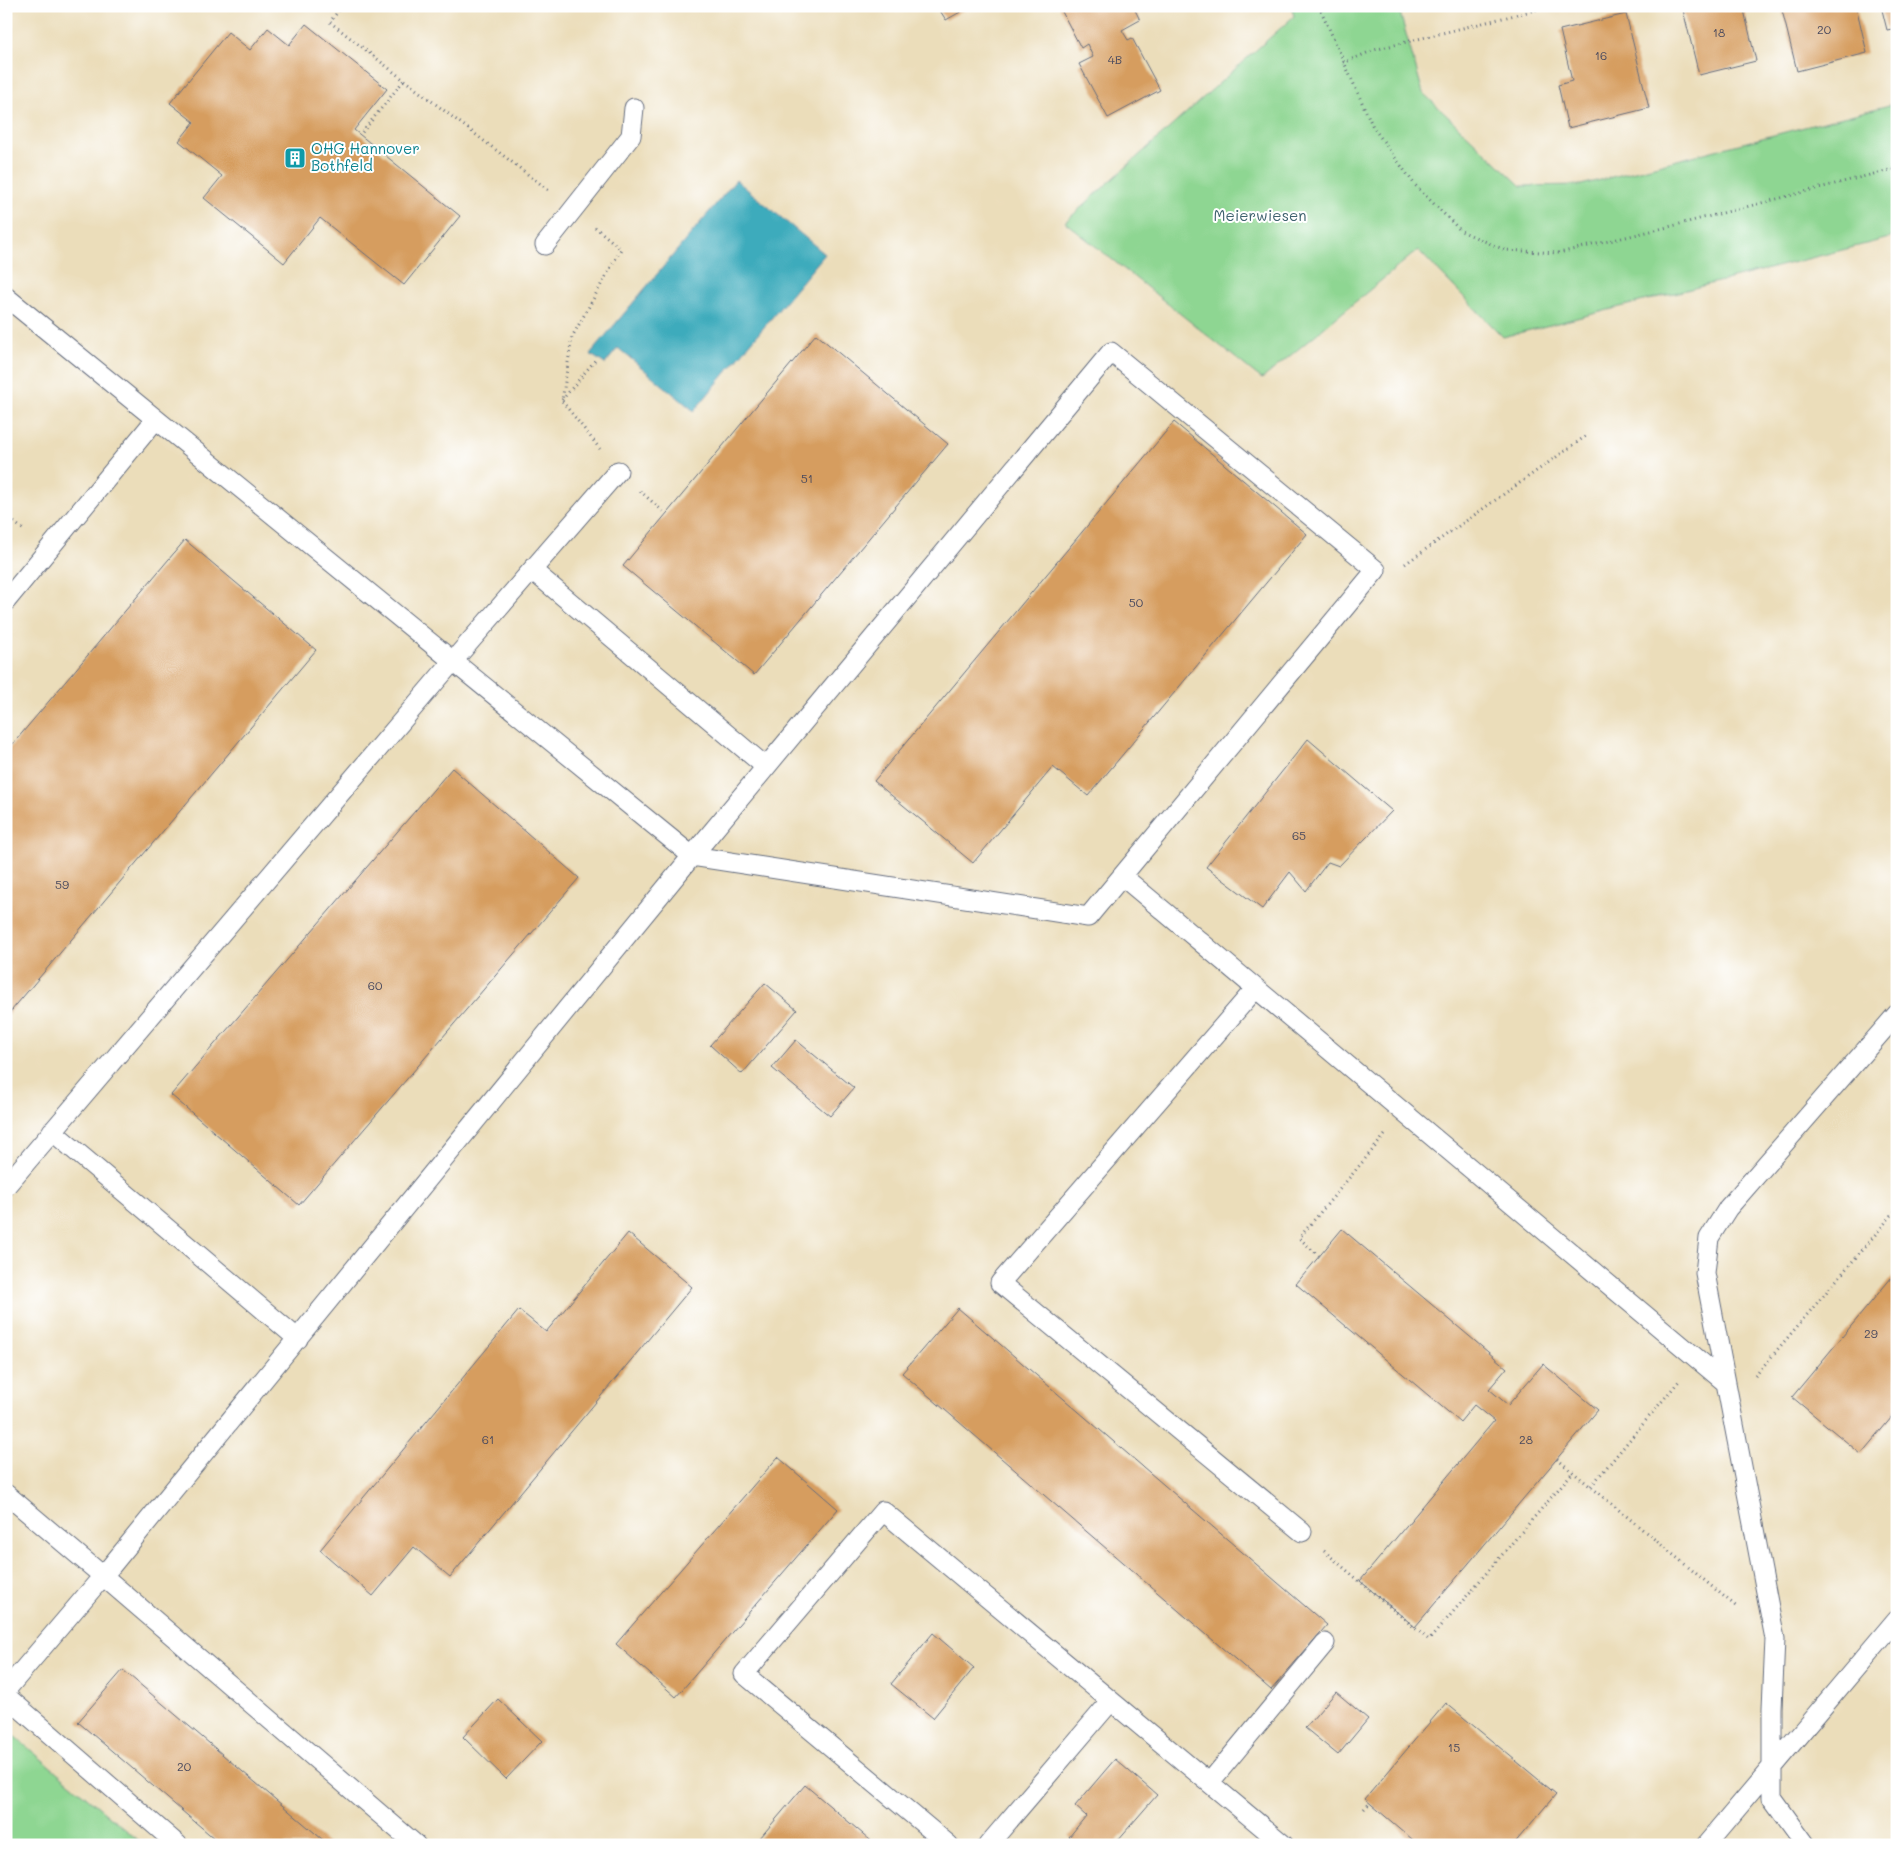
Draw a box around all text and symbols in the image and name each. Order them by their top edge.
house number: 20 [1817,21,1832,37]
house number: 18 [1713,24,1725,40]
house number: 16 [1595,47,1607,63]
house number: 4B [1108,51,1122,67]
place label: OHG Hannover Bothfeld [311,138,420,175]
building icon: OHG Hannover Bothfeld [283,146,307,170]
park label: Meierwiesen [1213,205,1307,225]
house number: 51 [801,470,813,486]
house number: 50 [1129,594,1144,610]
house number: 65 [1292,827,1306,843]
house number: 59 [55,876,69,892]
house number: 60 [368,977,383,993]
house number: 29 [1864,1325,1878,1341]
house number: 61 [482,1431,494,1447]
house number: 28 [1519,1431,1533,1447]
house number: 15 [1448,1739,1460,1755]
house number: 20 [177,1758,192,1774]

